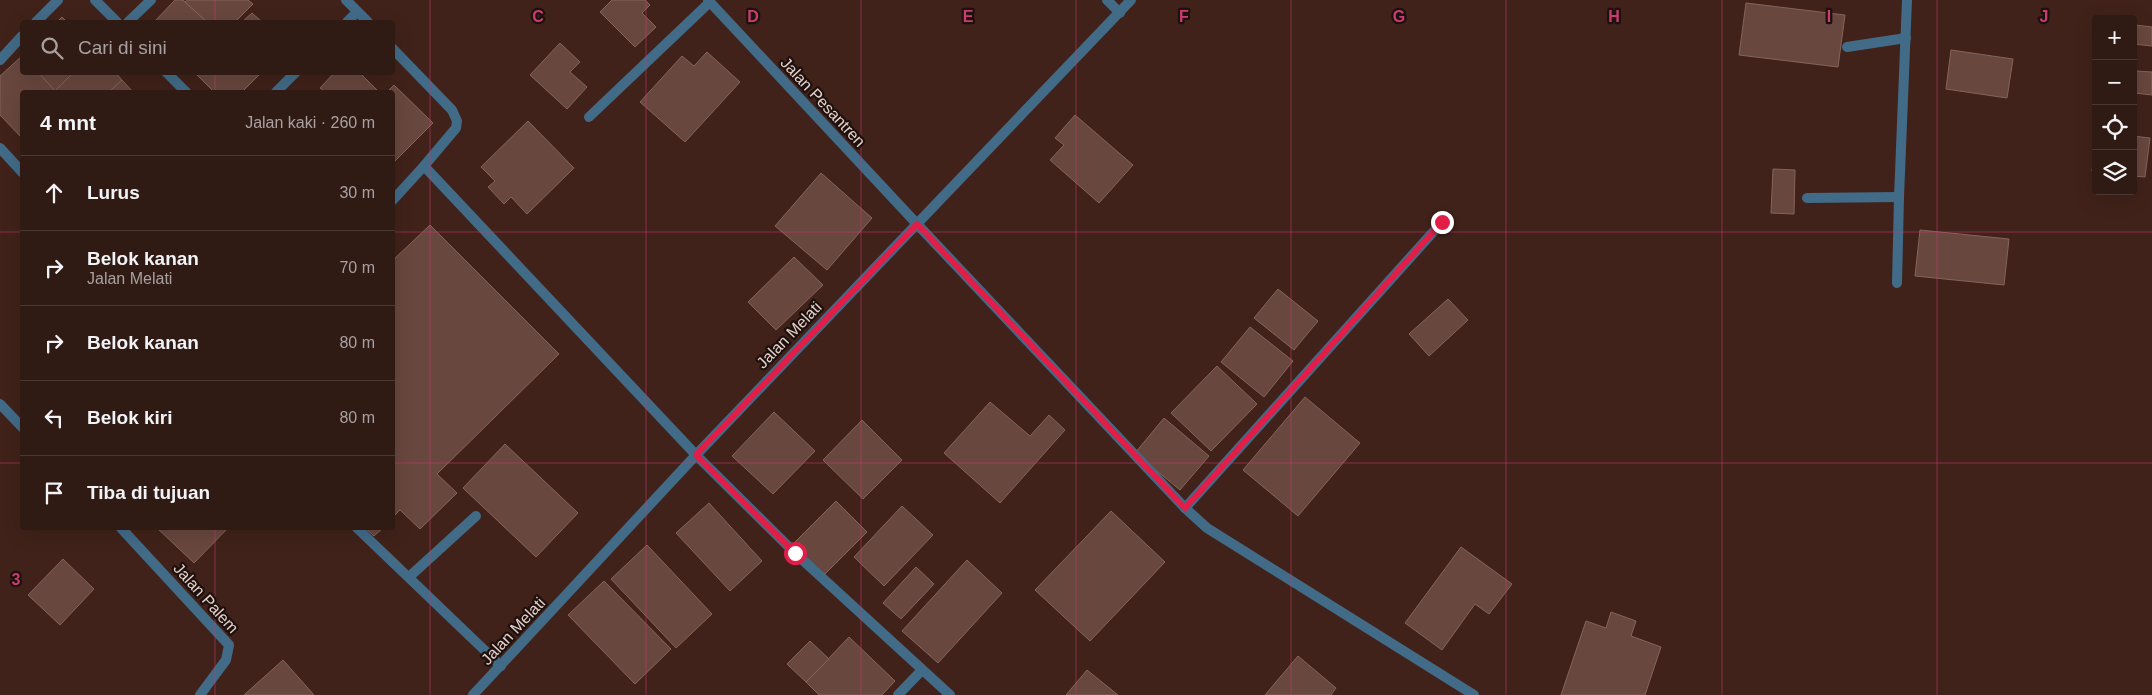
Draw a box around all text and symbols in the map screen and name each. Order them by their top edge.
text: C [532,8,544,25]
text: D [747,8,759,25]
text: E [963,8,974,25]
text: F [1179,8,1189,25]
text: G [1393,8,1405,25]
text: H [1608,8,1620,25]
text: I [1827,8,1831,25]
text: J [2040,8,2048,25]
map controls [2092,15,2137,195]
button: + [2092,15,2137,60]
search box [20,20,395,75]
icon: search [38,34,66,62]
text: Cari di sini [78,37,167,58]
street label: Jalan Pesantren [777,54,869,150]
button: − [2092,60,2137,105]
button: locate [2092,105,2137,150]
text: 4 mnt [40,111,96,134]
text: Jalan kaki · 260 m [245,114,375,131]
button: layers [2092,150,2137,195]
icon: ahead [40,179,68,207]
text: Lurus [87,182,140,203]
text: 30 m [339,184,375,201]
route end [1431,211,1454,234]
text: Belok kanan [87,248,199,269]
icon: right [40,254,68,282]
text: 70 m [339,259,375,276]
text: Jalan Melati [87,270,172,287]
street label: Jalan Melati [753,298,825,372]
icon: right [40,329,68,357]
text: Belok kanan [87,332,199,353]
text: 80 m [339,334,375,351]
icon: left [40,404,68,432]
text: Belok kiri [87,407,173,428]
text: 80 m [339,409,375,426]
icon: arrive [40,479,68,507]
text: Tiba di tujuan [87,482,210,503]
route start [784,542,807,565]
street label: Jalan Palem [170,560,242,636]
text: 3 [12,571,21,588]
street label: Jalan Melati [478,594,548,668]

